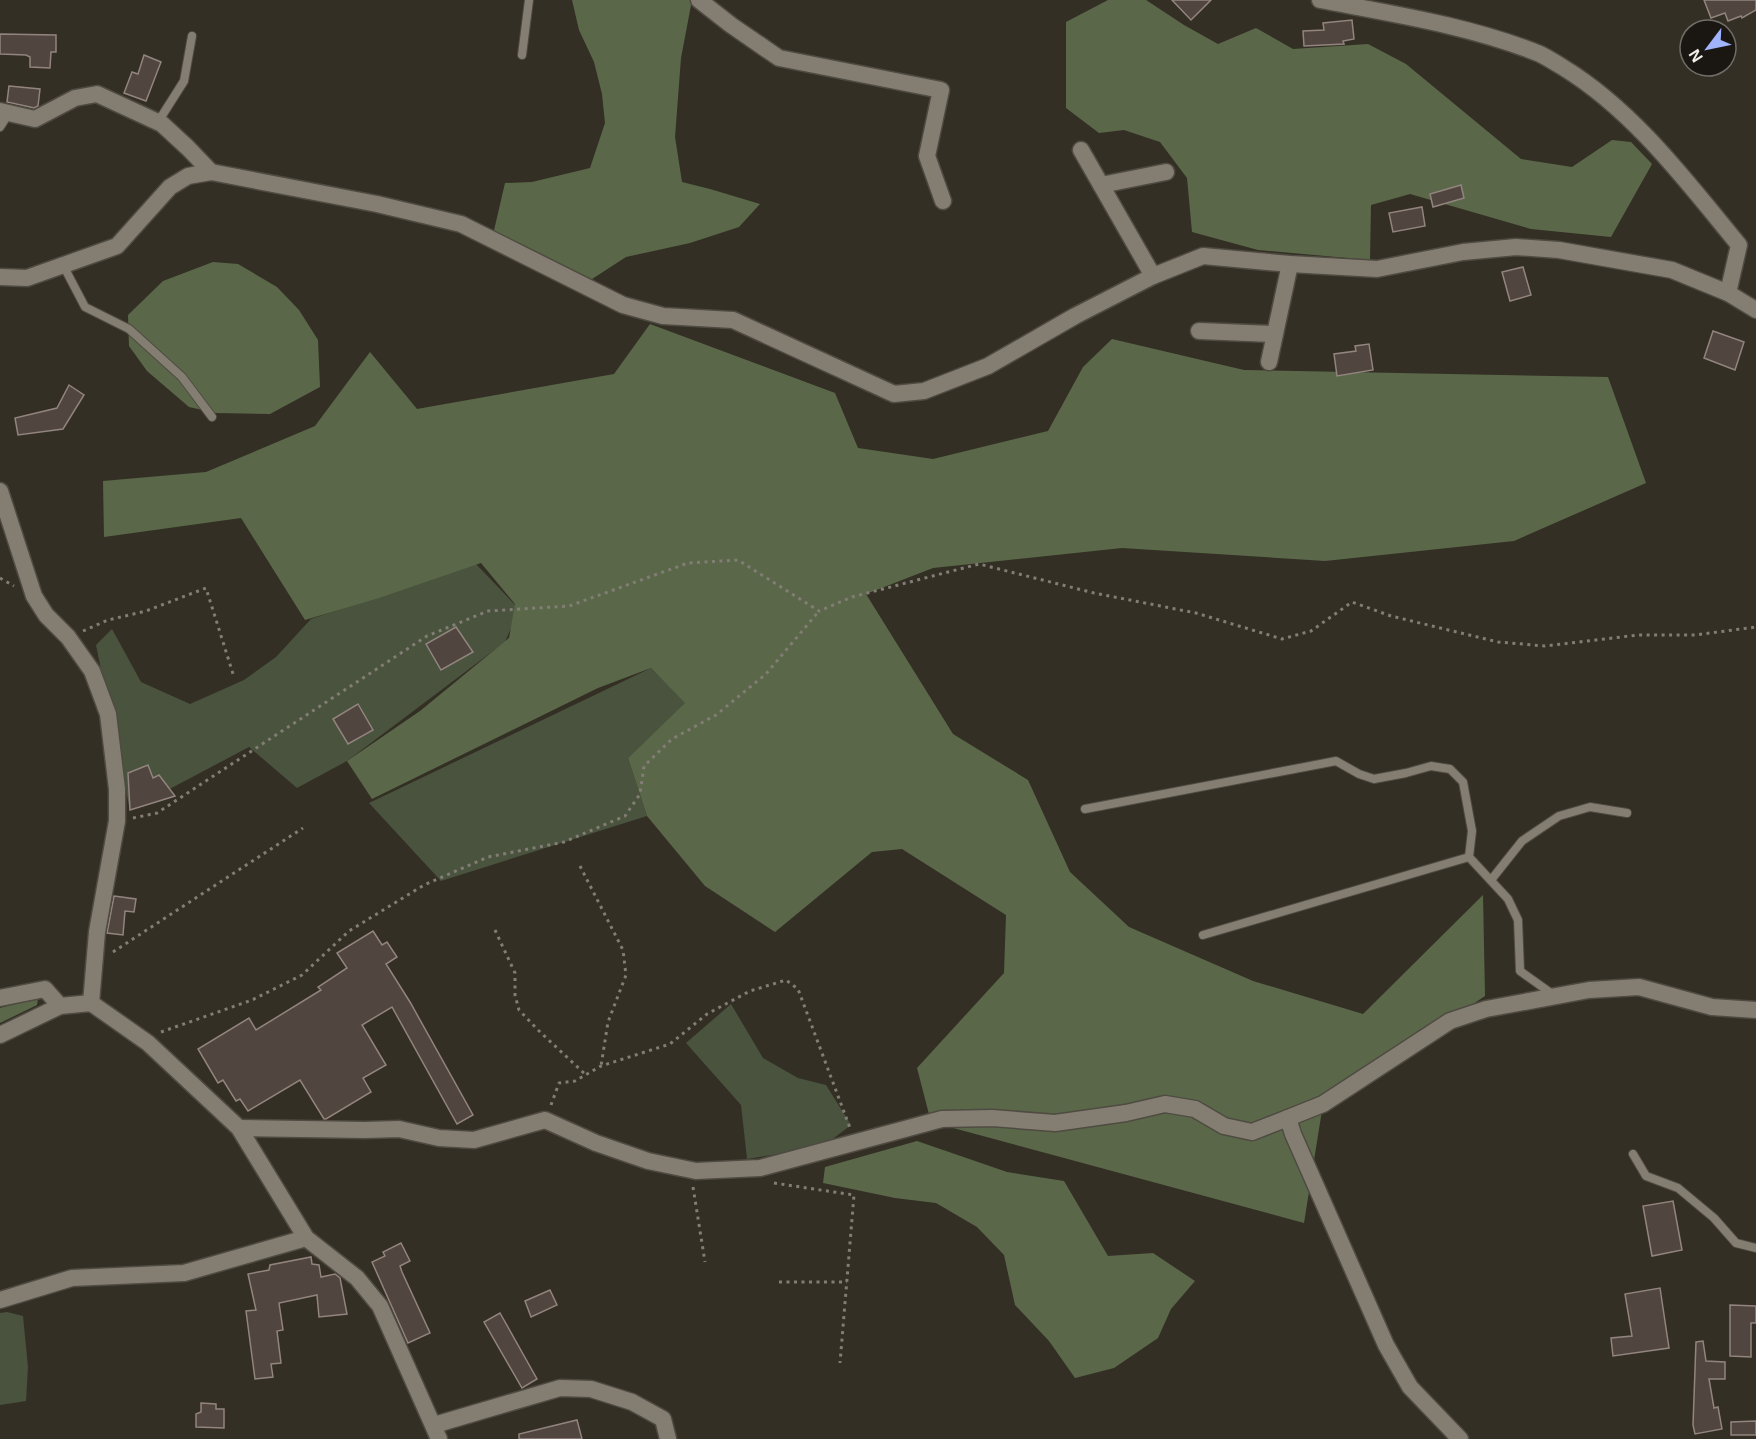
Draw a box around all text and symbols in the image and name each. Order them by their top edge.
north arrow [1678,18,1738,78]
text: N [1685,46,1706,65]

